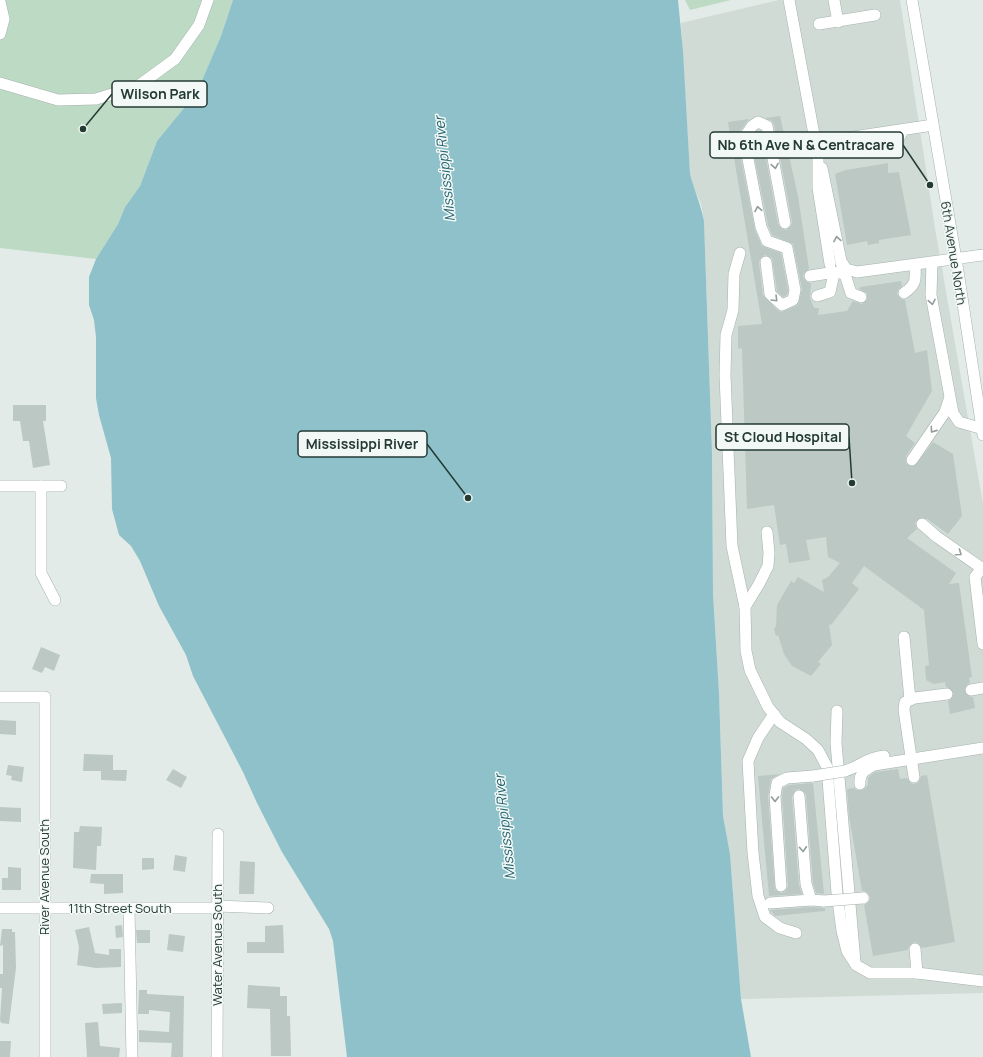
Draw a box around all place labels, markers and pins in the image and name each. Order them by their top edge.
callout: Wilson Park [112,81,207,107]
callout: Nb 6th Ave N & Centracare [710,132,903,158]
callout: St Cloud Hospital [716,424,849,450]
callout: Mississippi River [298,431,427,457]

